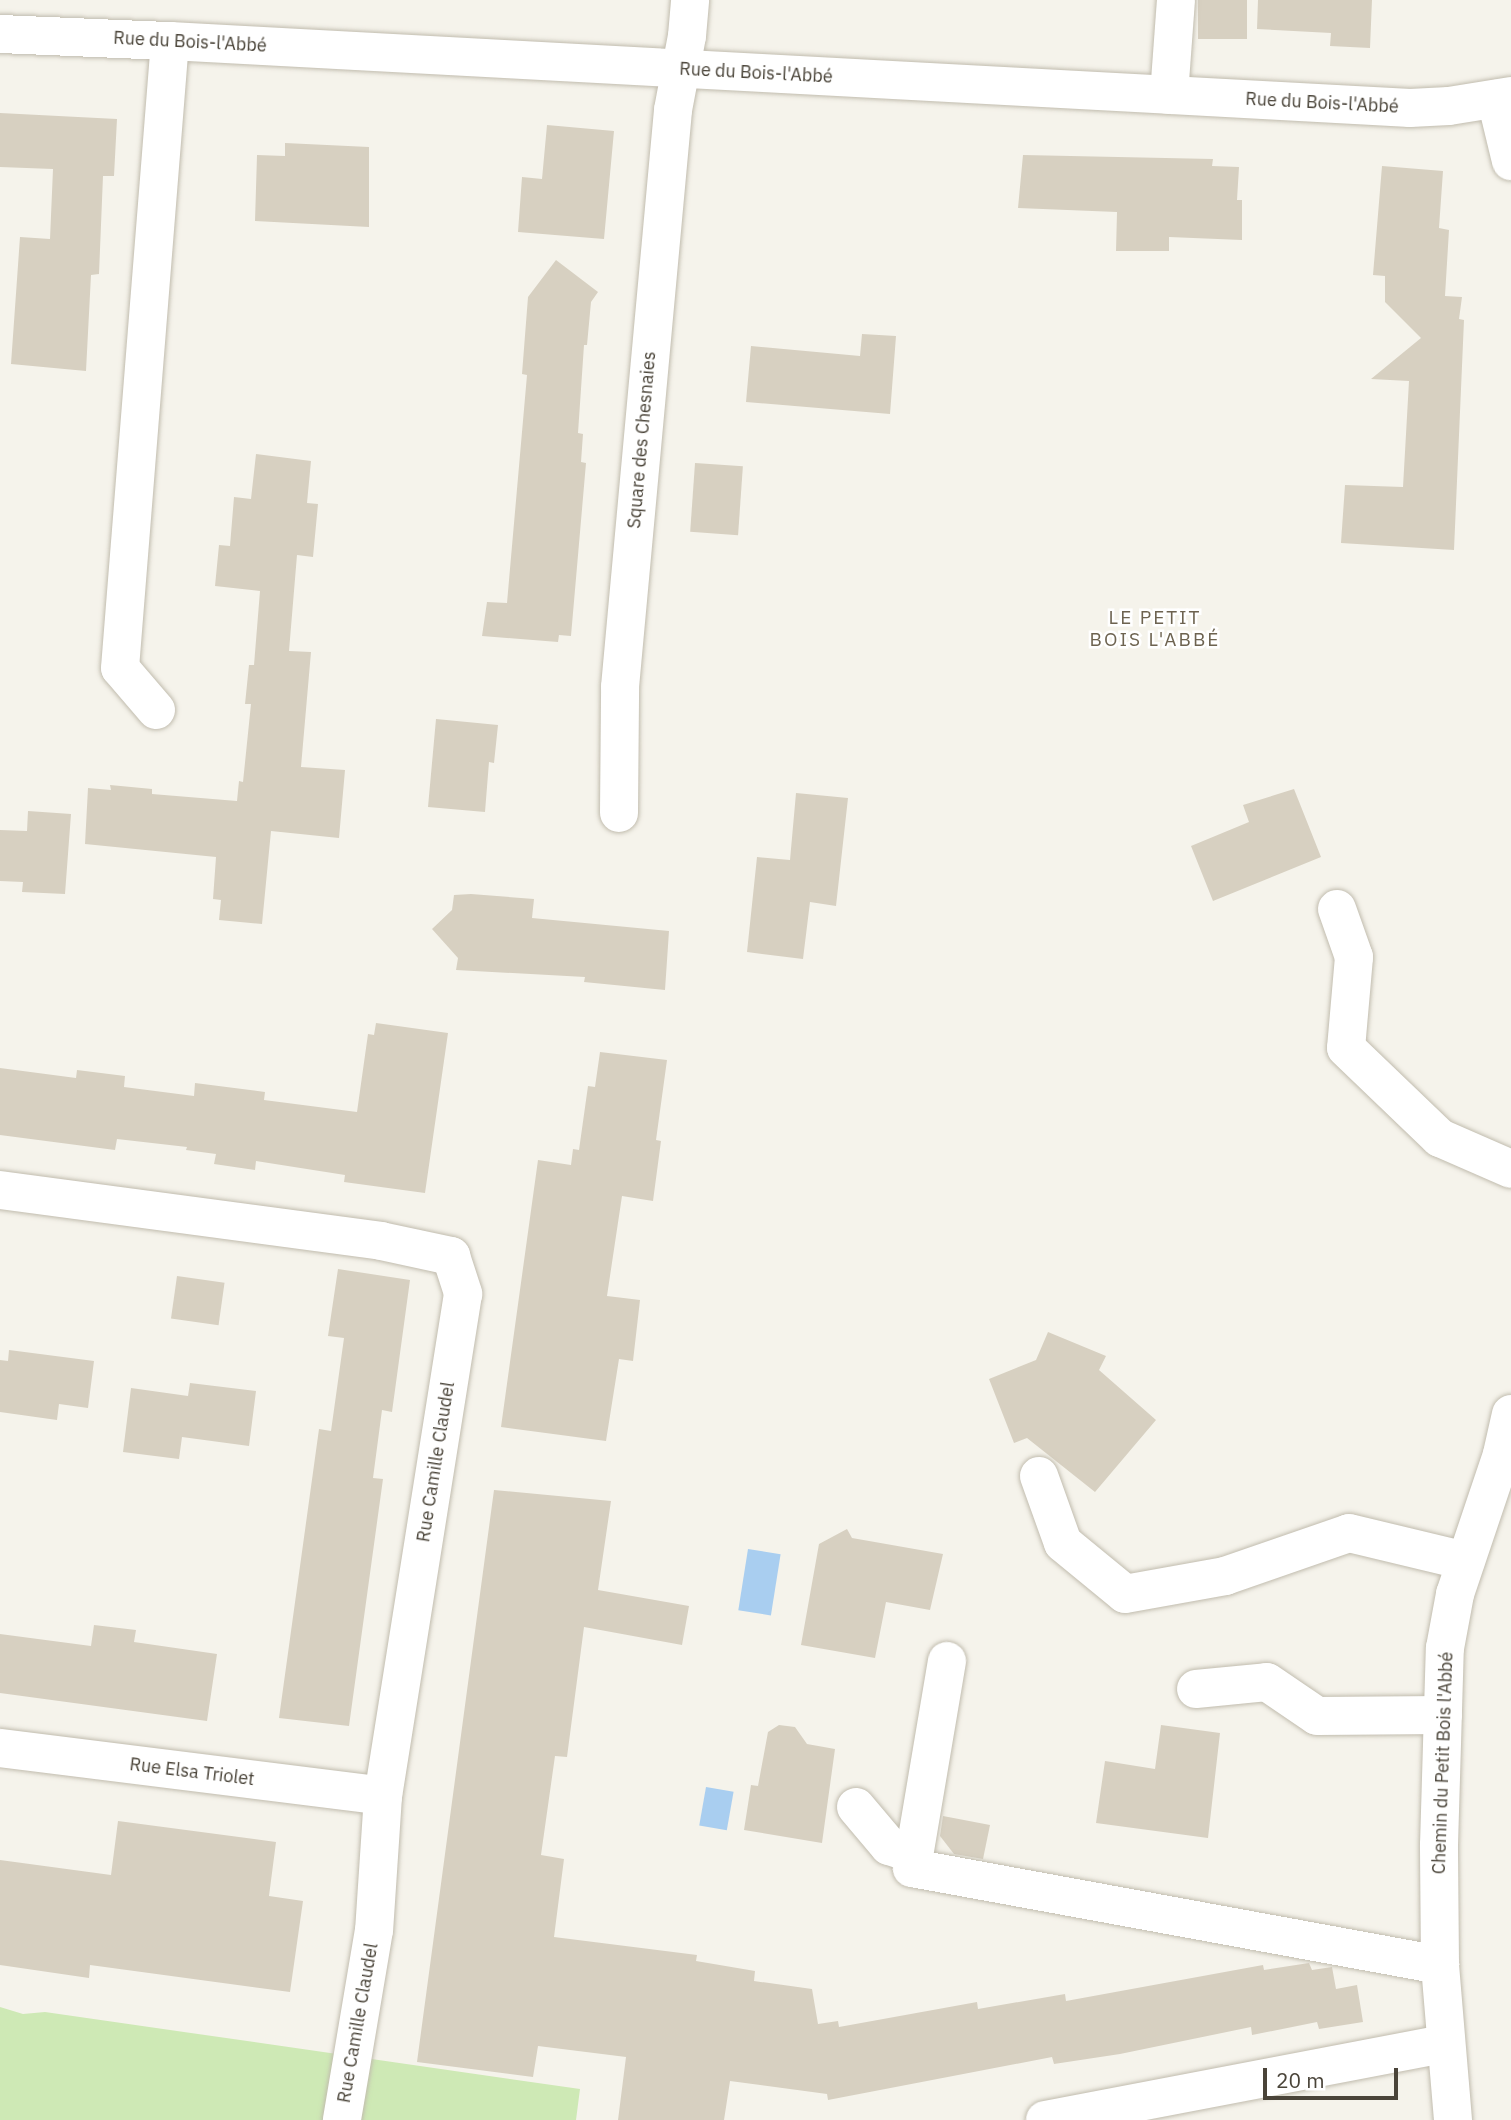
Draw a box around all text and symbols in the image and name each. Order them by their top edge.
street label: Rue du Bois-l'Abbé [113,27,267,57]
street label: Rue du Bois-l'Abbé [679,58,833,88]
street label: Rue du Bois-l'Abbé [1245,88,1399,118]
street label: Square des Chesnaies [623,351,661,529]
district label: LE PETIT BOIS L'ABBÉ [1091,607,1219,651]
street label: Rue Camille Claudel [413,1380,459,1544]
street label: Chemin du Petit Bois l'Abbé [1428,1651,1458,1875]
street label: Rue Elsa Triolet [128,1754,256,1790]
street label: Rue Camille Claudel [333,1941,383,2105]
scale bar [1266,2054,1401,2098]
text: 20 m [1276,2066,1325,2094]

